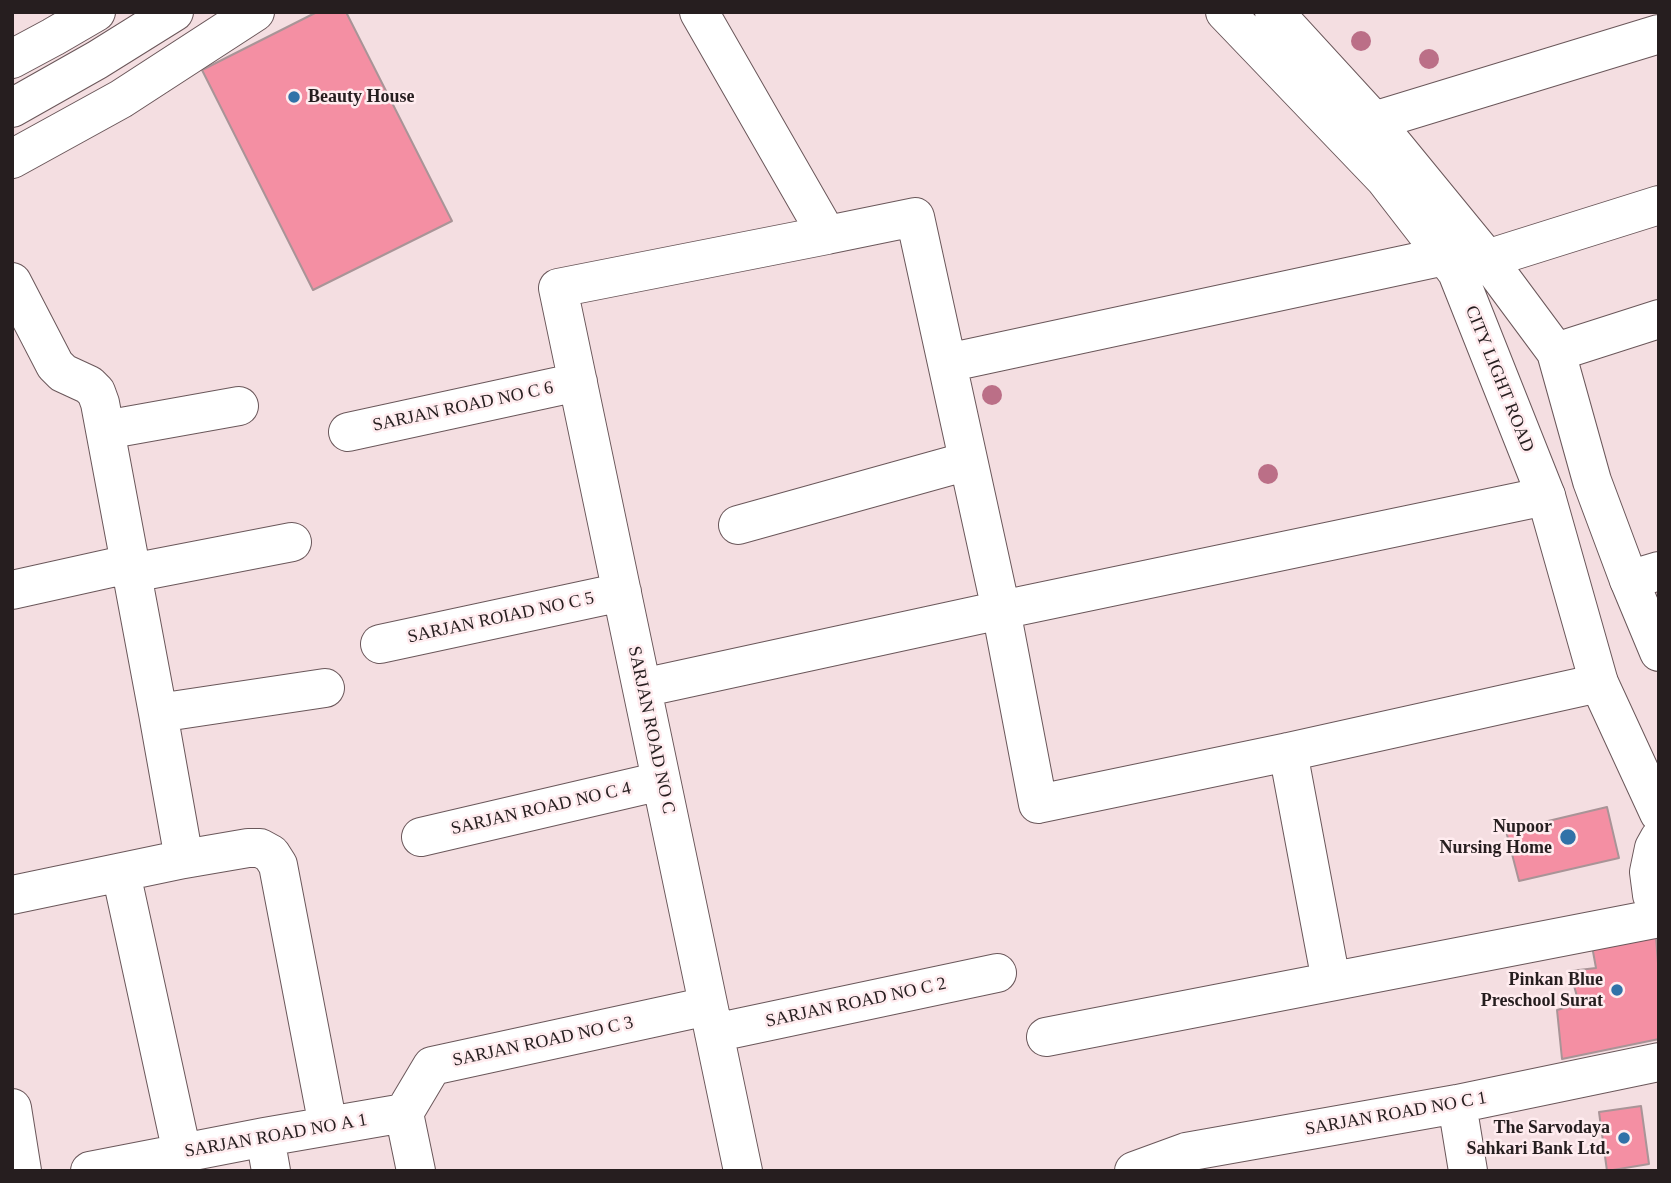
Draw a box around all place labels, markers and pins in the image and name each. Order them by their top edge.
place label: Beauty House [308,86,415,108]
marker: Beauty House [286,89,302,105]
place label: Nupoor Nursing Home [1440,816,1552,858]
marker: Nupoor Nursing Home [1558,827,1578,847]
place label: Pinkan Blue Preschool Surat [1481,969,1603,1012]
marker: Pinkan Blue Preschool Surat [1609,982,1625,998]
place label: The Sarvodaya Sahkari Bank Ltd. [1466,1117,1610,1160]
marker: The Sarvodaya Sahkari Bank Ltd. [1616,1130,1632,1146]

